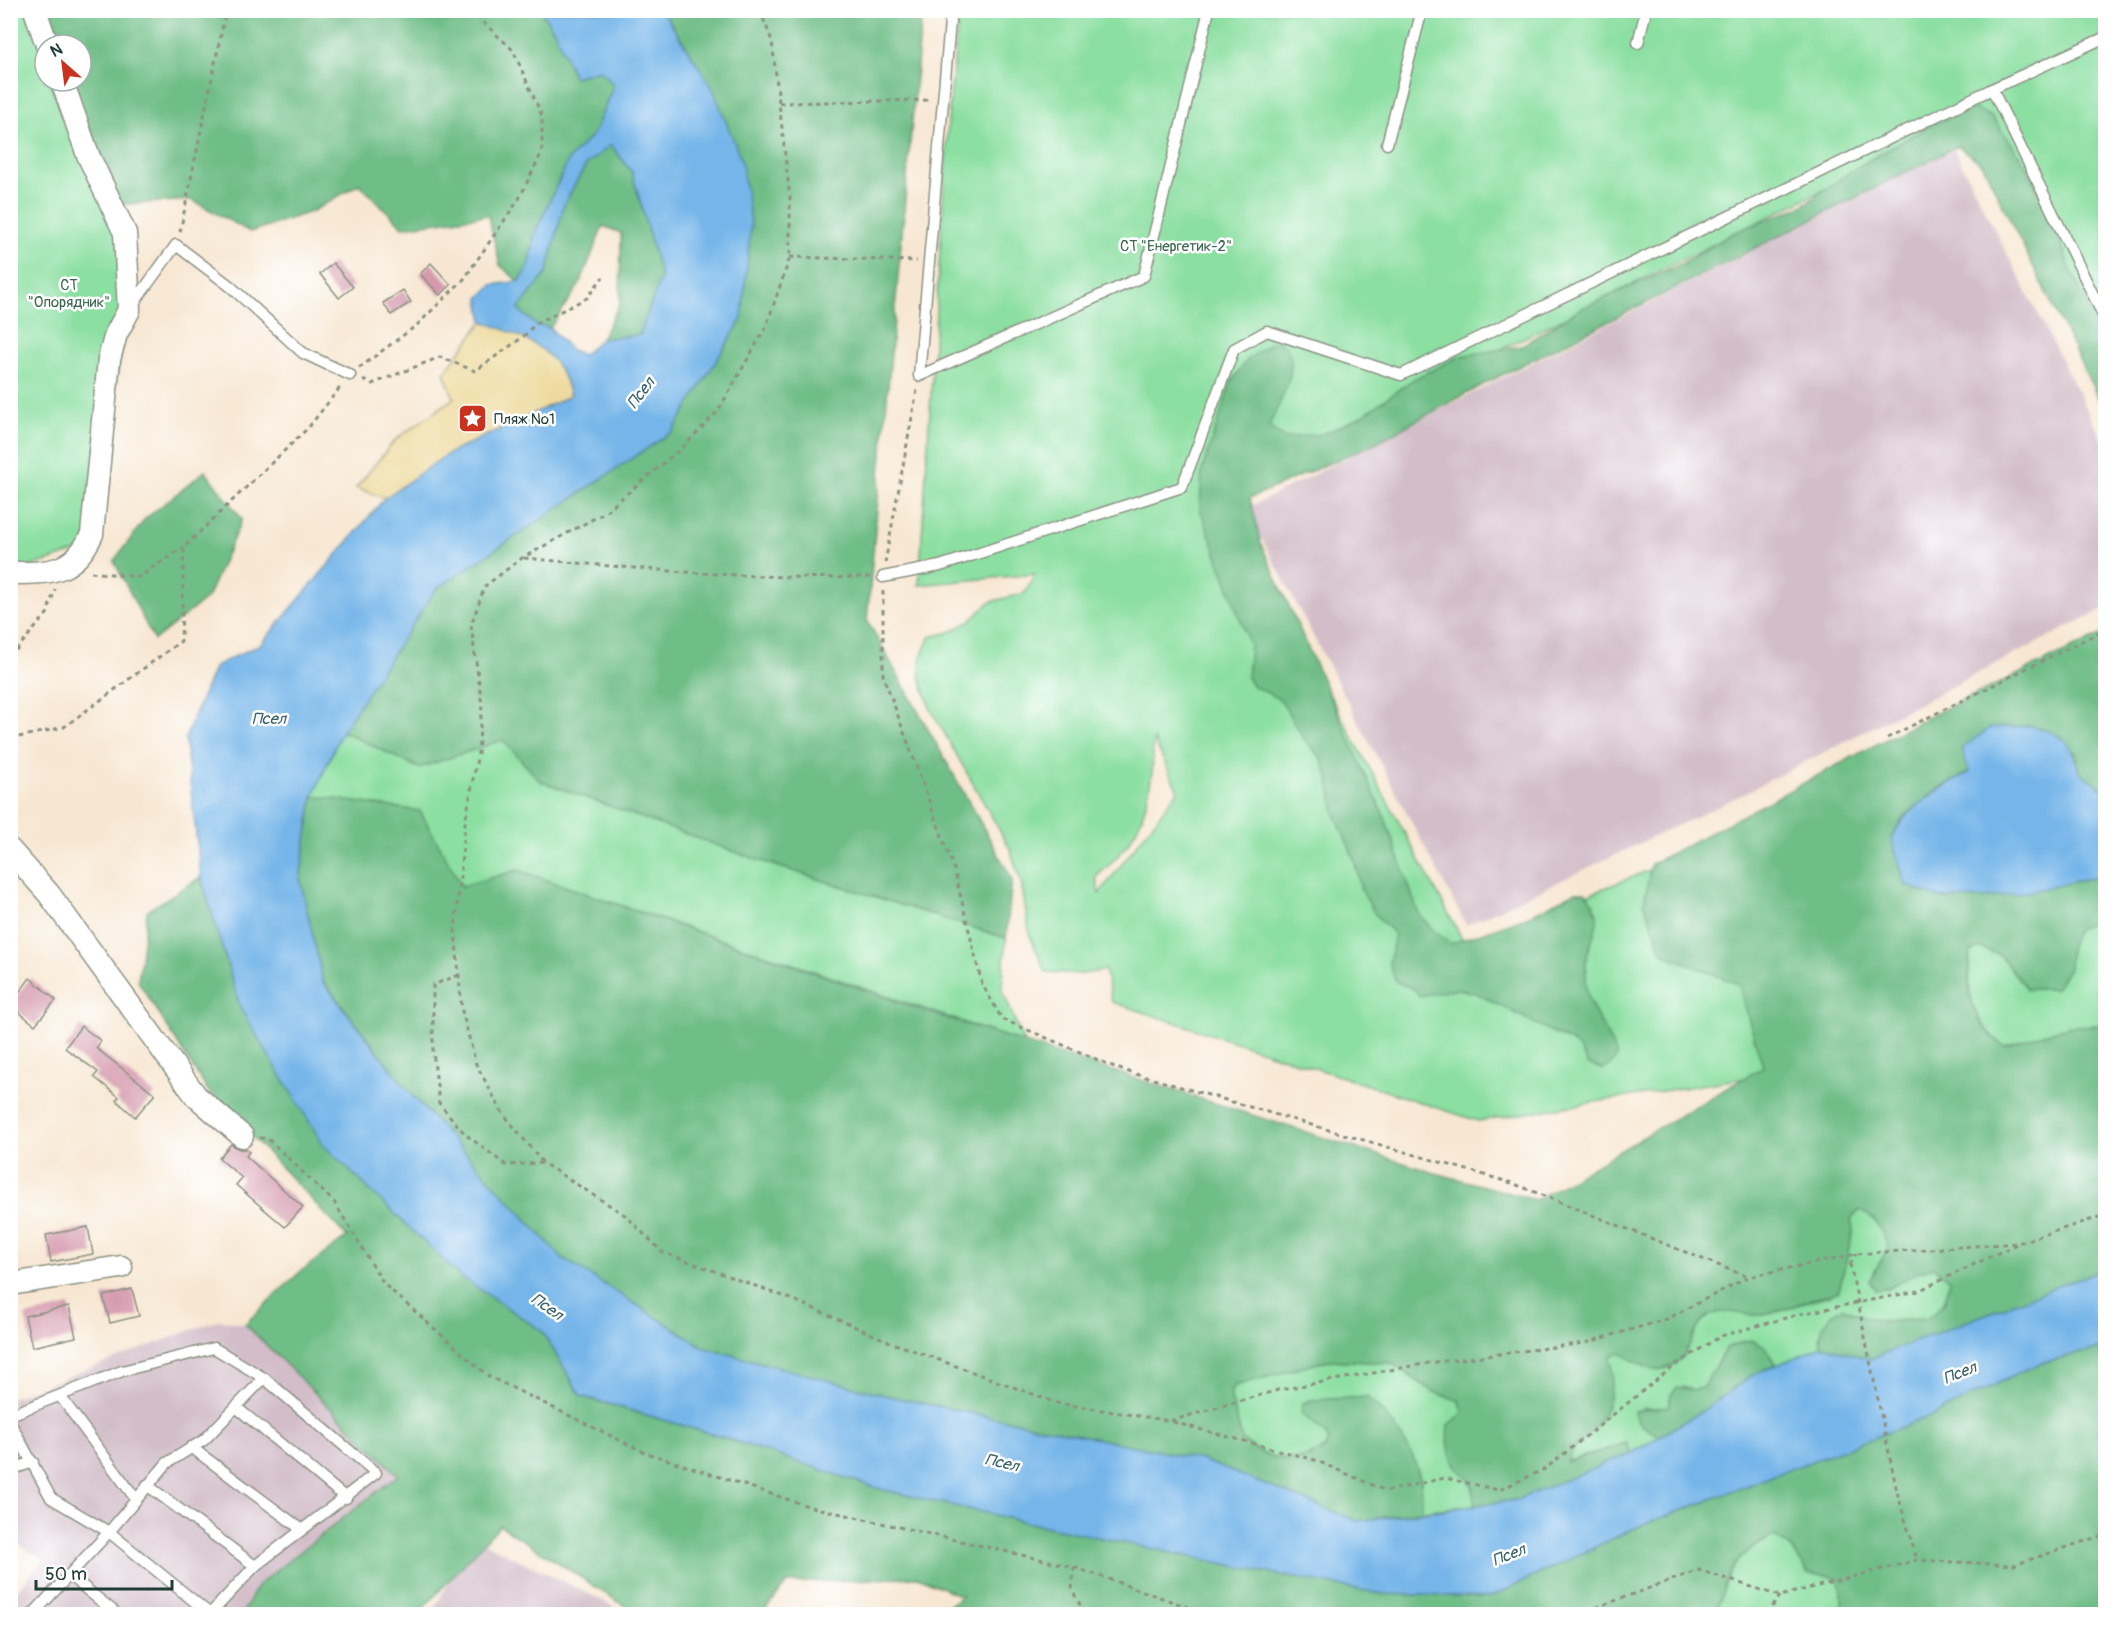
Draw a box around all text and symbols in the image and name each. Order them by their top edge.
north arrow [33,33,93,93]
text: N [47,39,66,62]
park label: СТ "Енергетик-2" [1120,237,1232,256]
park label: СТ "Опорядник" [28,276,110,312]
water label: Псел [623,372,660,413]
place icon: Пляж №1 [457,403,489,435]
place label: Пляж №1 [494,410,555,429]
water label: Псел [252,709,288,729]
water label: Псел [527,1289,568,1326]
water label: Псел [1940,1357,1981,1389]
water label: Псел [983,1449,1022,1477]
water label: Псел [1489,1539,1530,1571]
scale bar [36,1553,172,1591]
text: 50 m [45,1563,87,1586]

